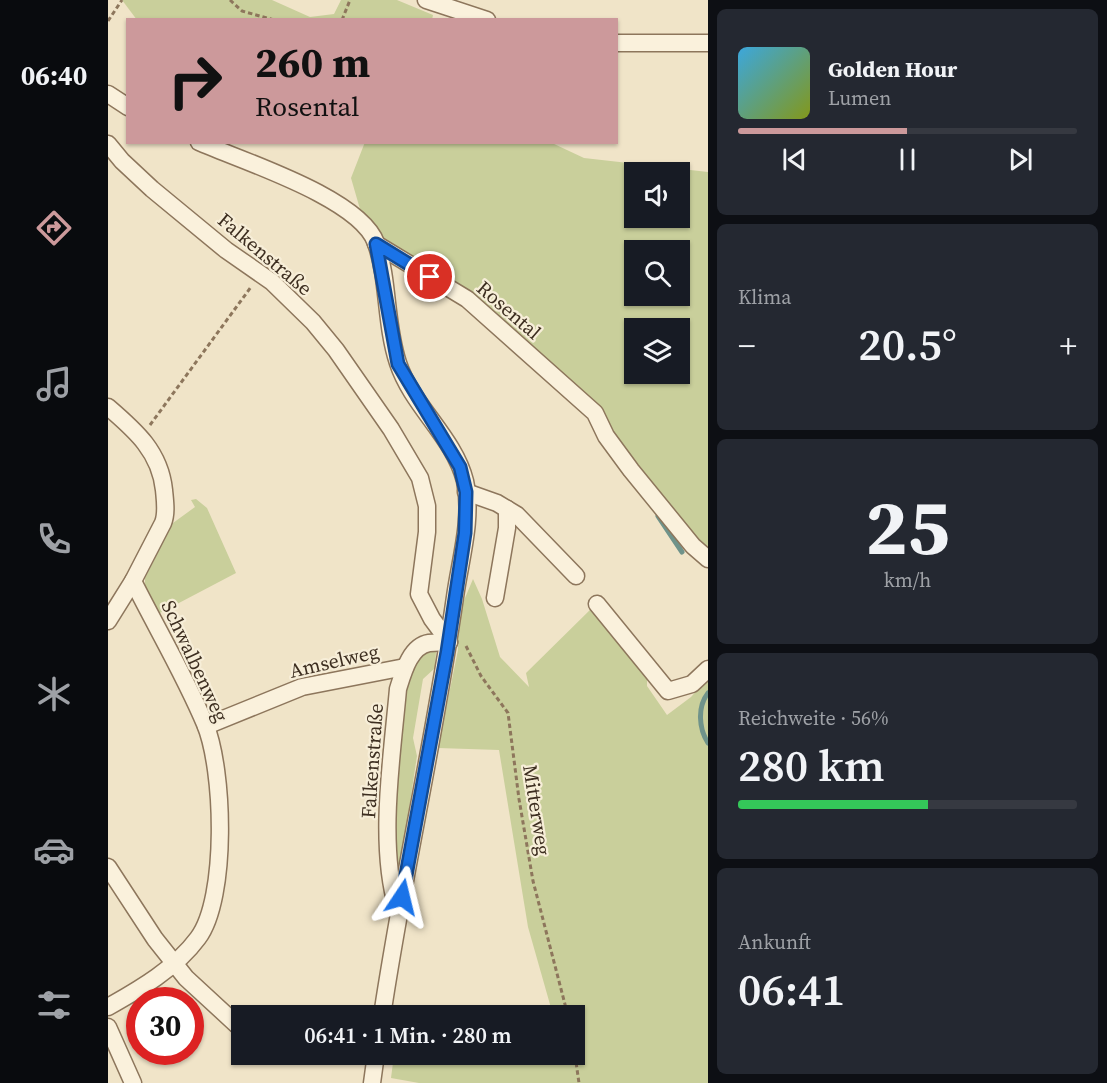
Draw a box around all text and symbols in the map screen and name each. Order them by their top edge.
text: 260 m [255,33,370,91]
icon: right [156,42,234,120]
text: Golden Hour [828,54,957,84]
text: 06:40 [21,57,87,94]
text: Lumen [828,84,891,112]
text: Rosental [255,88,359,125]
icon: previous [778,143,811,176]
icon: pause [891,143,924,176]
icon: next [1004,143,1037,176]
map controls [624,162,690,384]
button: sound [624,162,690,228]
street label: Falkenstraße [212,206,318,302]
icon: directions [33,207,75,249]
button: search [624,240,690,306]
pin [404,251,455,302]
icon: arrive [413,260,446,293]
street label: Rosental [471,274,547,346]
text: Klima [738,283,791,311]
text: 20.5° [858,313,957,375]
button: layers [624,318,690,384]
text: − [738,323,756,368]
text: + [1060,323,1077,368]
icon: music [33,363,75,405]
text: 25 [865,473,950,580]
icon: phone [33,518,75,560]
text: km/h [884,566,931,594]
street label: Schwalbenweg [155,596,235,726]
street label: Amselweg [286,637,382,685]
icon: climate [33,673,75,715]
street label: Falkenstraße [354,702,390,820]
text: Reichweite · 56% [738,704,889,732]
text: 280 km [738,734,885,796]
street label: Mitterweg [516,763,558,857]
icon: car [33,829,75,871]
position arrow [370,865,434,929]
text: Ankunft [738,928,811,956]
text: 06:41 [738,958,845,1020]
icon: filters [33,984,75,1026]
speed limit sign: 30 [126,987,204,1065]
text: 06:41 · 1 Min. · 280 m [304,1020,512,1050]

